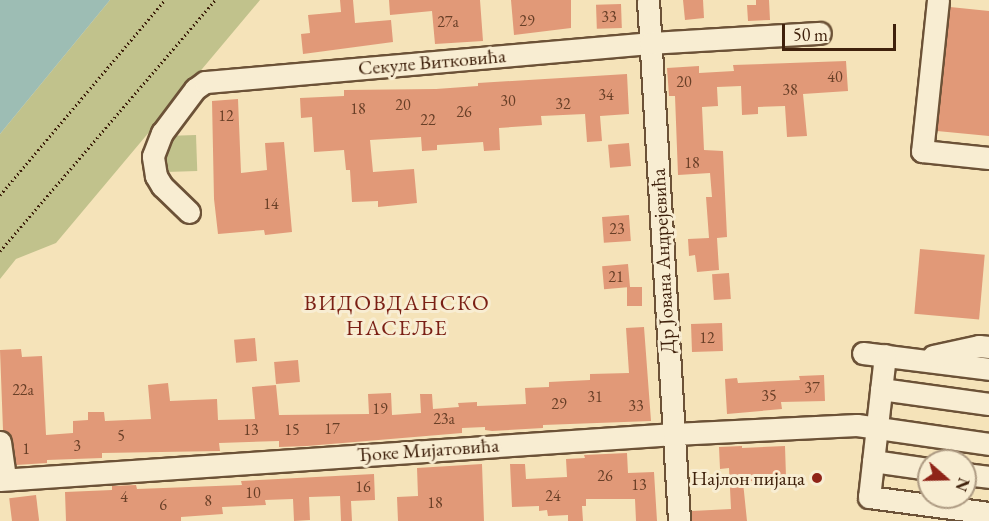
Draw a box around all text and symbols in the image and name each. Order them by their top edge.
house number: 33 [601,7,617,27]
house number: 29 [519,11,535,31]
house number: 27a [437,12,459,32]
scale bar [785,12,899,50]
text: 50 m [793,23,828,46]
street label: Секуле Витковића [357,44,507,80]
house number: 40 [827,67,843,87]
house number: 20 [676,72,692,92]
house number: 38 [782,80,798,100]
house number: 34 [598,85,614,105]
house number: 30 [500,91,516,111]
house number: 32 [555,94,571,114]
house number: 20 [395,95,411,115]
house number: 18 [350,99,366,119]
house number: 26 [456,102,472,122]
house number: 12 [218,106,234,126]
house number: 22 [420,110,436,130]
house number: 18 [684,153,700,173]
street label: Др Јована Андрејевића [646,168,680,354]
house number: 14 [263,194,279,214]
house number: 23 [609,219,625,239]
house number: 21 [608,267,624,287]
district label: ВИДОВДАНСКО НАСЕЉЕ [304,289,490,340]
house number: 12 [699,328,715,348]
house number: 37 [804,378,820,398]
house number: 22a [12,380,34,400]
house number: 35 [761,386,777,406]
house number: 31 [587,387,603,407]
house number: 29 [551,394,567,414]
house number: 33 [628,396,644,416]
house number: 19 [372,399,388,419]
house number: 23a [433,409,455,429]
house number: 17 [324,419,340,439]
house number: 13 [243,420,259,440]
house number: 15 [284,420,300,440]
house number: 5 [117,426,125,446]
street label: Ђоке Мијатовића [356,433,500,467]
house number: 3 [73,436,81,456]
house number: 1 [22,439,30,459]
north arrow [917,449,977,509]
house number: 26 [597,466,613,486]
place label: Најлон пијаца [691,466,805,490]
marker: Најлон пијаца [810,471,824,485]
house number: 13 [631,475,647,495]
text: N [950,475,975,494]
house number: 16 [355,477,371,497]
house number: 10 [245,483,261,503]
house number: 24 [545,486,561,506]
house number: 4 [120,487,128,507]
house number: 8 [204,491,212,511]
house number: 18 [427,493,443,513]
house number: 6 [159,495,167,515]

